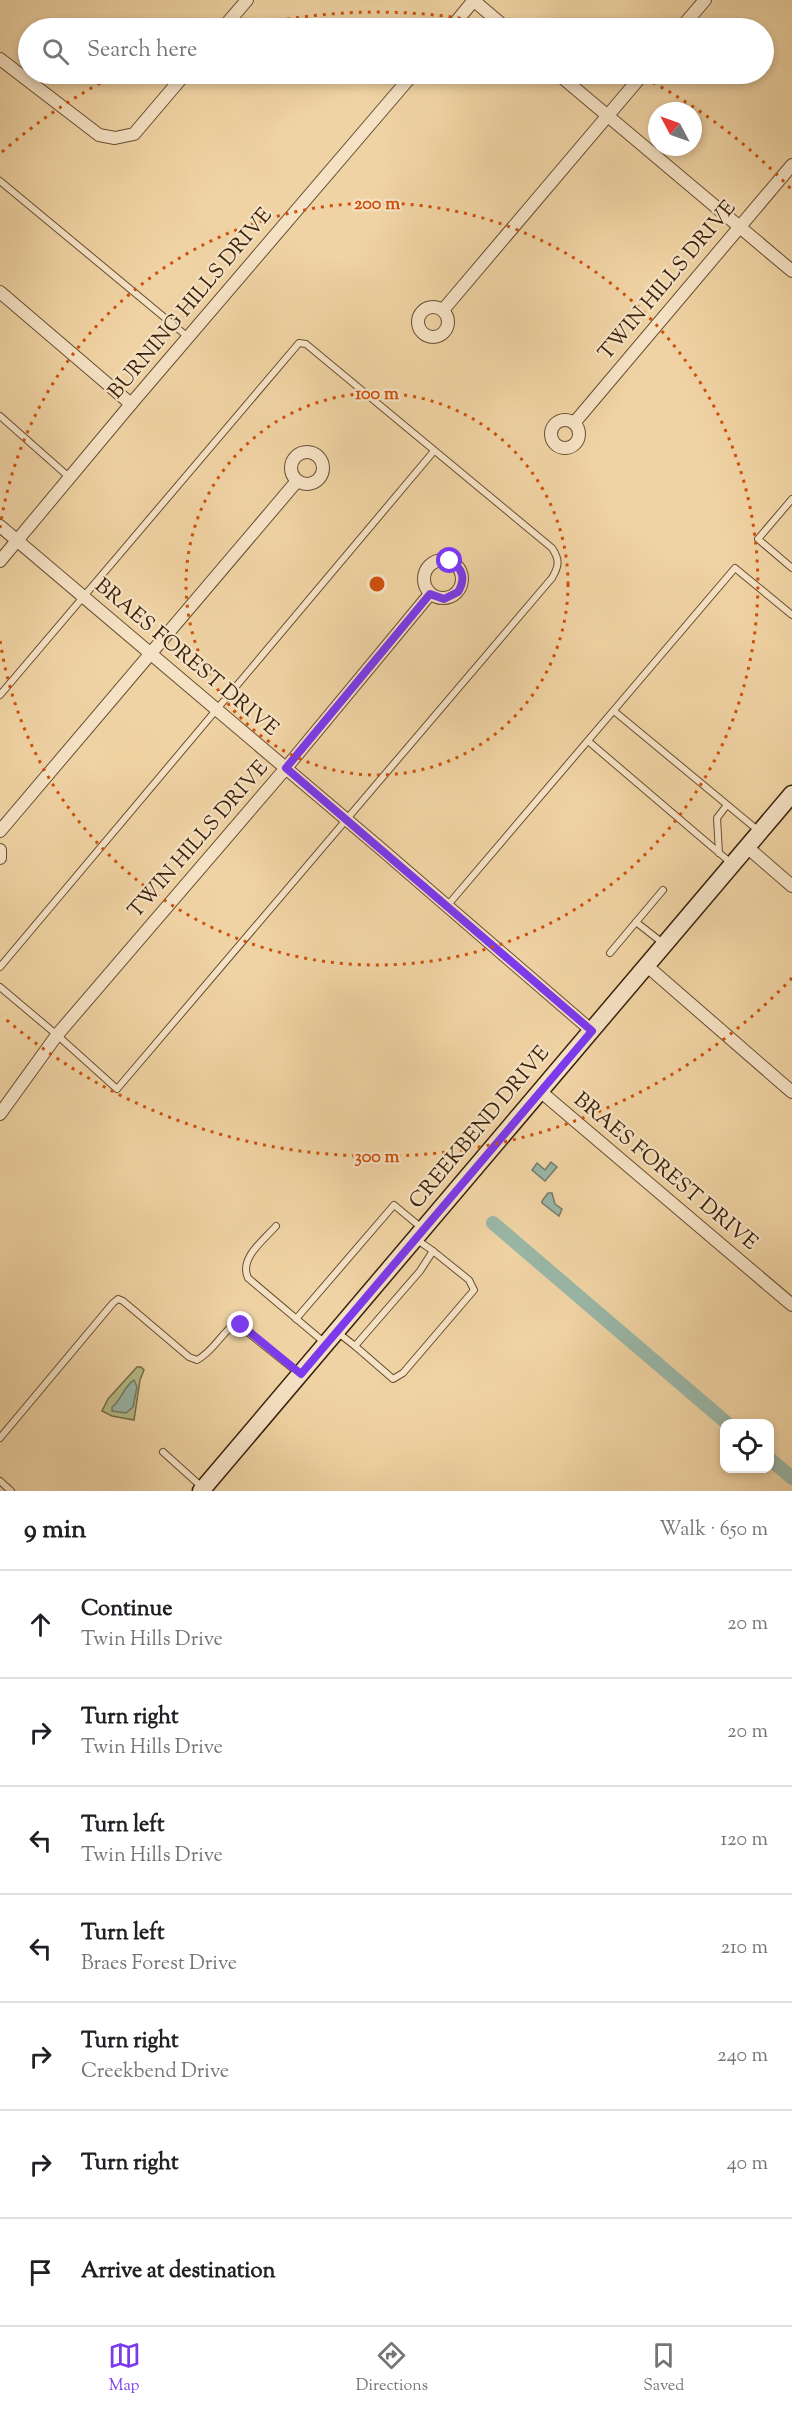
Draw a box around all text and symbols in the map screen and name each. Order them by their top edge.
search box [18,18,774,84]
icon: search [39,35,72,68]
text: Search here [87,35,197,67]
north arrow [648,102,702,156]
text: 200 m [354,192,400,218]
street label: TWIN HILLS DRIVE [592,194,744,367]
street label: BURNING HILLS DRIVE [102,202,280,406]
text: 100 m [355,382,399,408]
route start [436,547,462,573]
street label: BRAES FOREST DRIVE [87,572,285,744]
centre of rings [367,574,387,594]
street label: TWIN HILLS DRIVE [122,754,276,925]
street label: CREEKBEND DRIVE [403,1040,557,1216]
street label: BRAES FOREST DRIVE [566,1086,764,1258]
text: 300 m [355,1145,400,1171]
route end [227,1311,253,1337]
map controls [720,1419,774,1473]
button: locate [720,1419,774,1473]
text: 9 min [24,1512,86,1549]
text: Walk · 650 m [659,1516,768,1545]
text: Continue [81,1594,172,1626]
icon: ahead [24,1608,57,1641]
text: 20 m [727,1610,768,1639]
text: Twin Hills Drive [81,1626,223,1655]
text: Turn right [81,1702,178,1734]
icon: right [24,1716,57,1749]
text: 20 m [727,1718,768,1747]
text: Twin Hills Drive [81,1734,223,1763]
text: Turn left [81,1810,164,1842]
icon: left [24,1824,57,1857]
text: 120 m [720,1826,768,1855]
text: Twin Hills Drive [81,1842,223,1871]
text: Turn left [81,1918,164,1950]
icon: left [24,1932,57,1965]
text: 210 m [721,1934,768,1963]
text: Braes Forest Drive [81,1950,237,1979]
text: Turn right [81,2026,178,2058]
icon: right [24,2040,57,2073]
text: 240 m [717,2042,768,2071]
text: Creekbend Drive [81,2058,229,2087]
icon: right [24,2148,57,2181]
text: Turn right [81,2148,178,2180]
text: 40 m [727,2150,768,2179]
icon: arrive [24,2256,57,2289]
text: Arrive at destination [81,2256,276,2288]
tab: Map [108,2339,141,2398]
tab: Directions [356,2339,428,2398]
tab: Saved [643,2339,684,2398]

